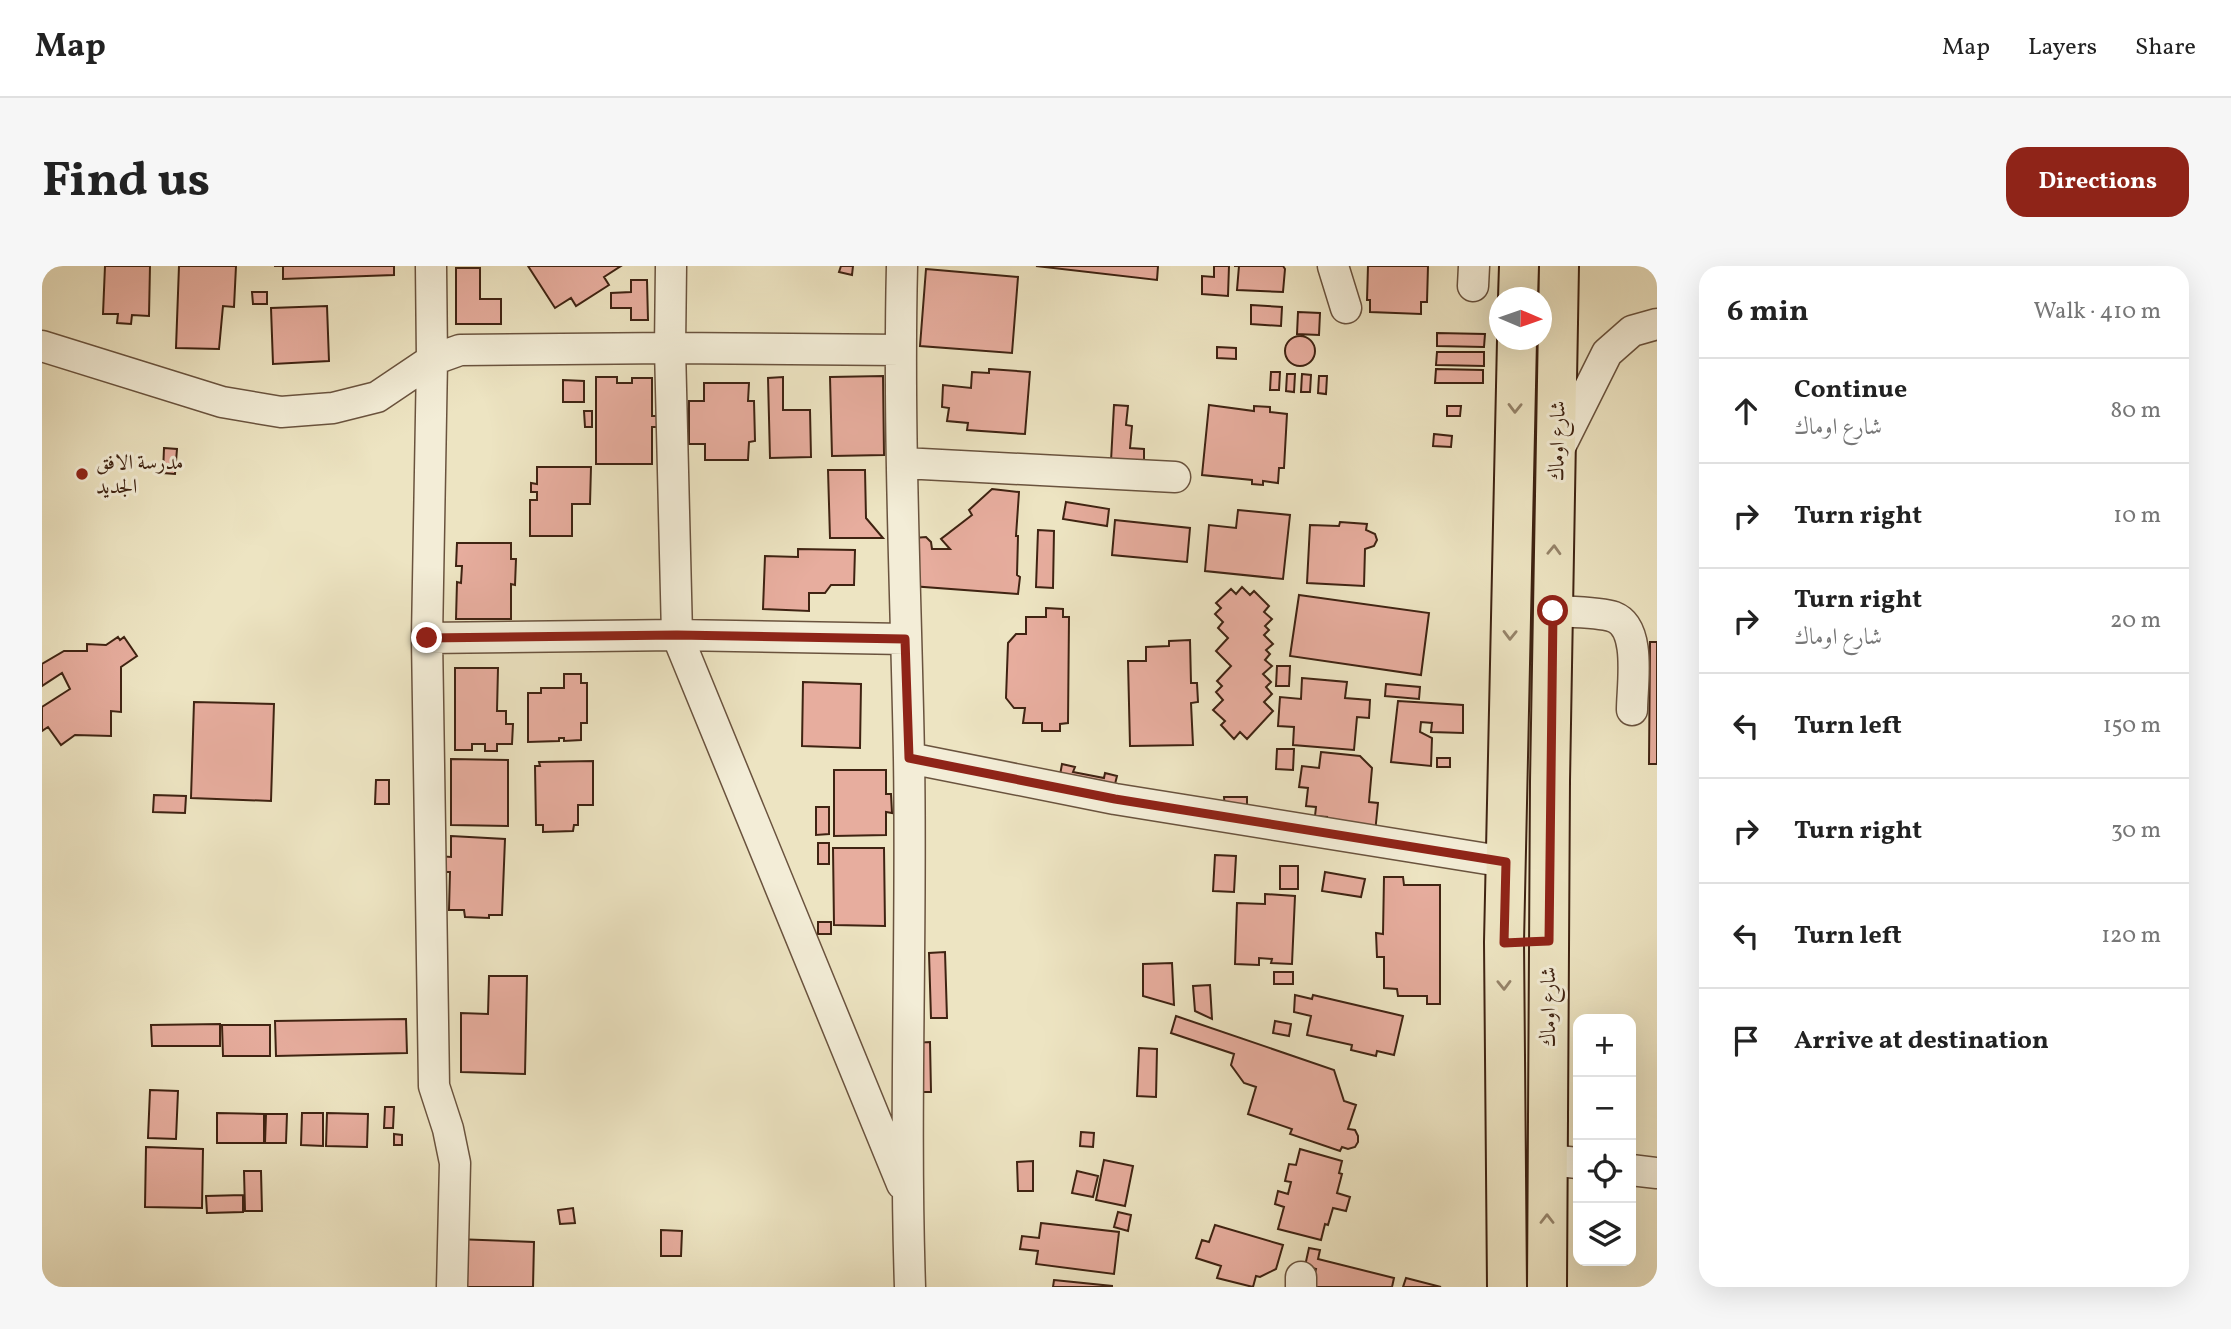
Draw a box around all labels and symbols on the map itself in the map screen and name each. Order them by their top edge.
north arrow [1489,287,1552,350]
street label: شارع اوماك [1543,401,1576,482]
one-way arrow [1508,402,1523,413]
place label: مدرسة الافق الجديد [96,449,184,502]
marker: مدرسة الافق الجديد [74,466,90,482]
one-way arrow [1547,545,1562,556]
route start [1537,595,1568,626]
route end [411,622,442,653]
one-way arrow [1502,630,1518,641]
street label: شارع اوماك [1535,967,1566,1047]
one-way arrow [1496,980,1512,991]
one-way arrow [1539,1213,1555,1224]

